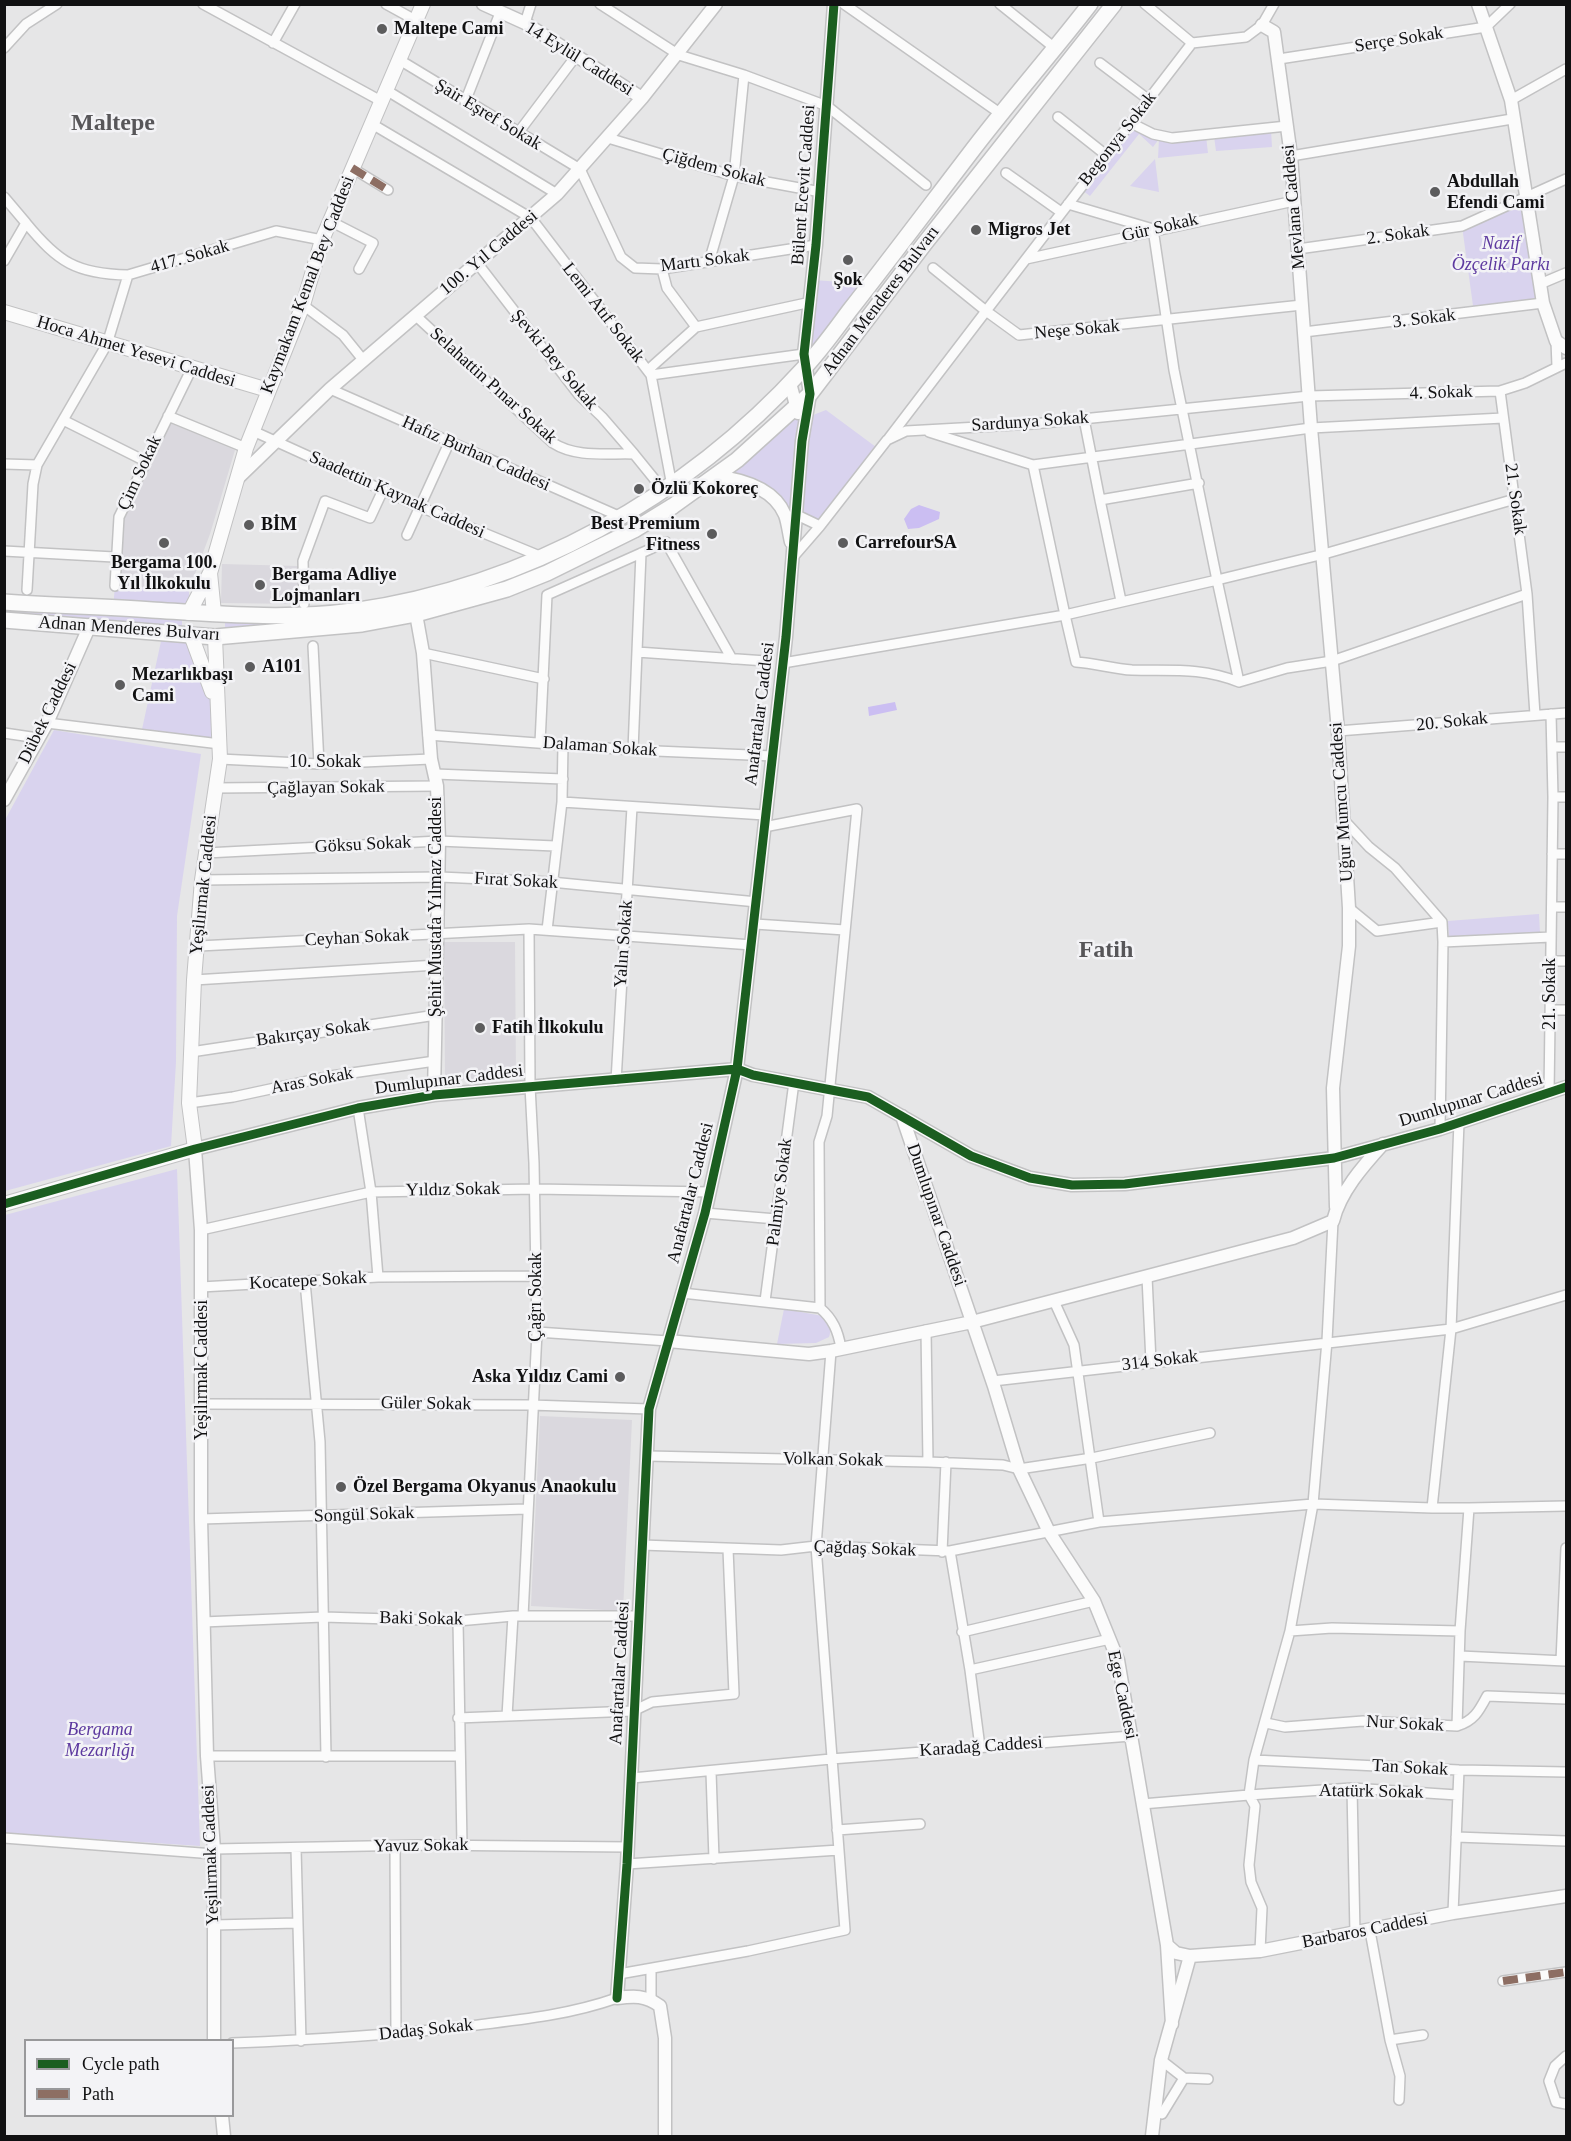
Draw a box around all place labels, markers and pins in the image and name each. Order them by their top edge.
place label: Maltepe Cami [394,18,503,40]
marker: Maltepe Cami [375,22,389,36]
place label: Abdullah Efendi Cami [1447,171,1545,213]
marker: Abdullah Efendi Cami [1428,185,1442,199]
place label: Migros Jet [988,219,1070,241]
marker: Migros Jet [969,223,983,237]
marker: Şok [841,253,855,267]
place label: Şok [833,269,863,291]
place label: Özlü Kokoreç [651,478,758,500]
marker: Özlü Kokoreç [632,482,646,496]
place label: Best Premium Fitness [591,513,700,556]
place label: BİM [261,514,297,536]
marker: BİM [242,518,256,532]
marker: Best Premium Fitness [705,527,719,541]
place label: CarrefourSA [855,532,957,554]
marker: Bergama 100. Yıl İlkokulu [157,536,171,550]
marker: CarrefourSA [836,536,850,550]
place label: Bergama 100. Yıl İlkokulu [111,552,217,594]
place label: Bergama Adliye Lojmanları [272,564,396,606]
marker: Bergama Adliye Lojmanları [253,578,267,592]
place label: A101 [262,656,302,678]
marker: A101 [243,660,257,674]
place label: Mezarlıkbaşı Cami [132,664,233,706]
marker: Mezarlıkbaşı Cami [113,678,127,692]
place label: Fatih İlkokulu [492,1017,604,1039]
marker: Fatih İlkokulu [473,1021,487,1035]
place label: Aska Yıldız Cami [472,1366,608,1388]
marker: Aska Yıldız Cami [613,1370,627,1384]
place label: Özel Bergama Okyanus Anaokulu [353,1476,617,1498]
marker: Özel Bergama Okyanus Anaokulu [334,1480,348,1494]

